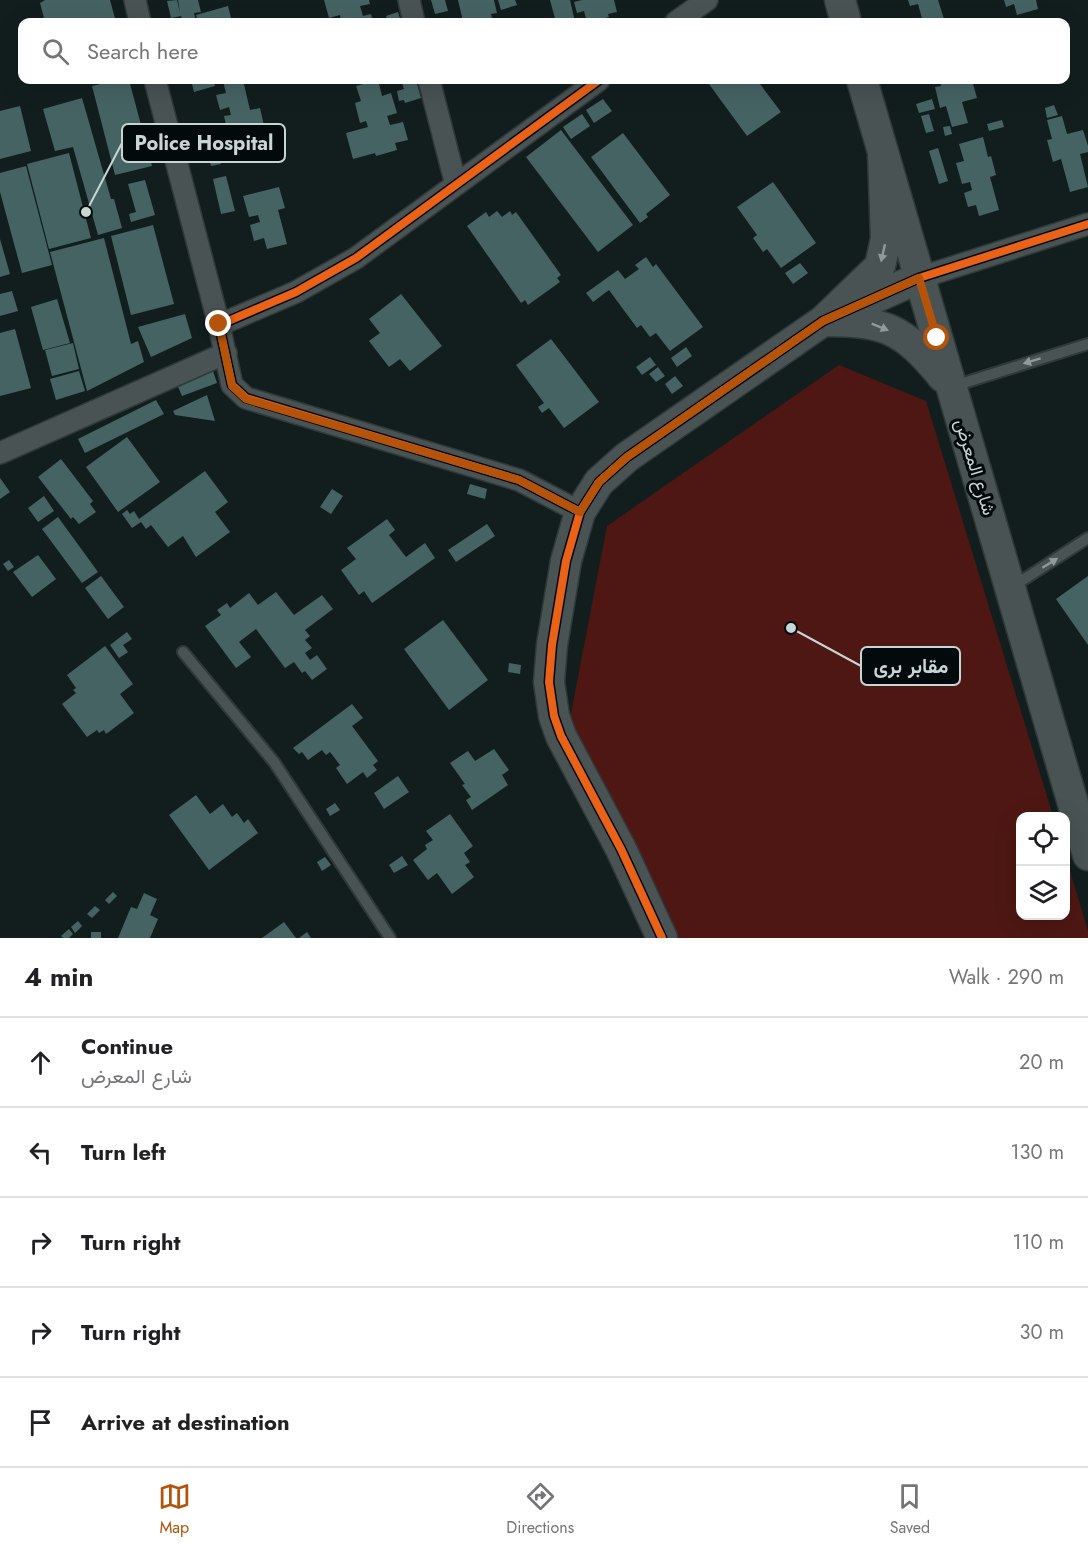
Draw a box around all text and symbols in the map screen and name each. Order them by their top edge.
search box [18,18,1070,84]
icon: search [39,35,72,68]
text: Search here [87,35,198,67]
callout: Police Hospital [122,124,285,162]
text: Police Hospital [135,129,273,158]
one-way arrow [878,244,888,262]
route end [205,310,231,336]
one-way arrow [872,322,890,332]
route start [923,324,949,350]
one-way arrow [1023,357,1041,366]
street label: شارع المعرض [948,416,1002,518]
one-way arrow [1042,558,1058,569]
callout: مقابر برى [861,647,960,685]
text: مقابر برى [874,652,949,681]
map controls [1016,812,1070,920]
button: locate [1016,812,1070,866]
button: layers [1016,866,1070,920]
text: 4 min [24,958,93,996]
text: Walk · 290 m [949,963,1064,992]
text: Continue [81,1030,173,1062]
icon: ahead [24,1046,57,1079]
text: 20 m [1019,1048,1064,1077]
text: شارع المعرض [81,1062,192,1091]
icon: left [24,1136,57,1169]
text: Turn left [81,1136,166,1168]
text: 130 m [1010,1138,1064,1167]
icon: right [24,1226,57,1259]
text: Turn right [81,1226,181,1258]
text: 110 m [1012,1228,1064,1257]
icon: right [24,1316,57,1349]
text: Turn right [81,1316,181,1348]
text: 30 m [1019,1318,1064,1347]
icon: arrive [24,1406,57,1439]
text: Arrive at destination [81,1406,290,1438]
tab: Map [158,1480,191,1539]
tab: Directions [506,1480,574,1539]
tab: Saved [890,1480,930,1539]

